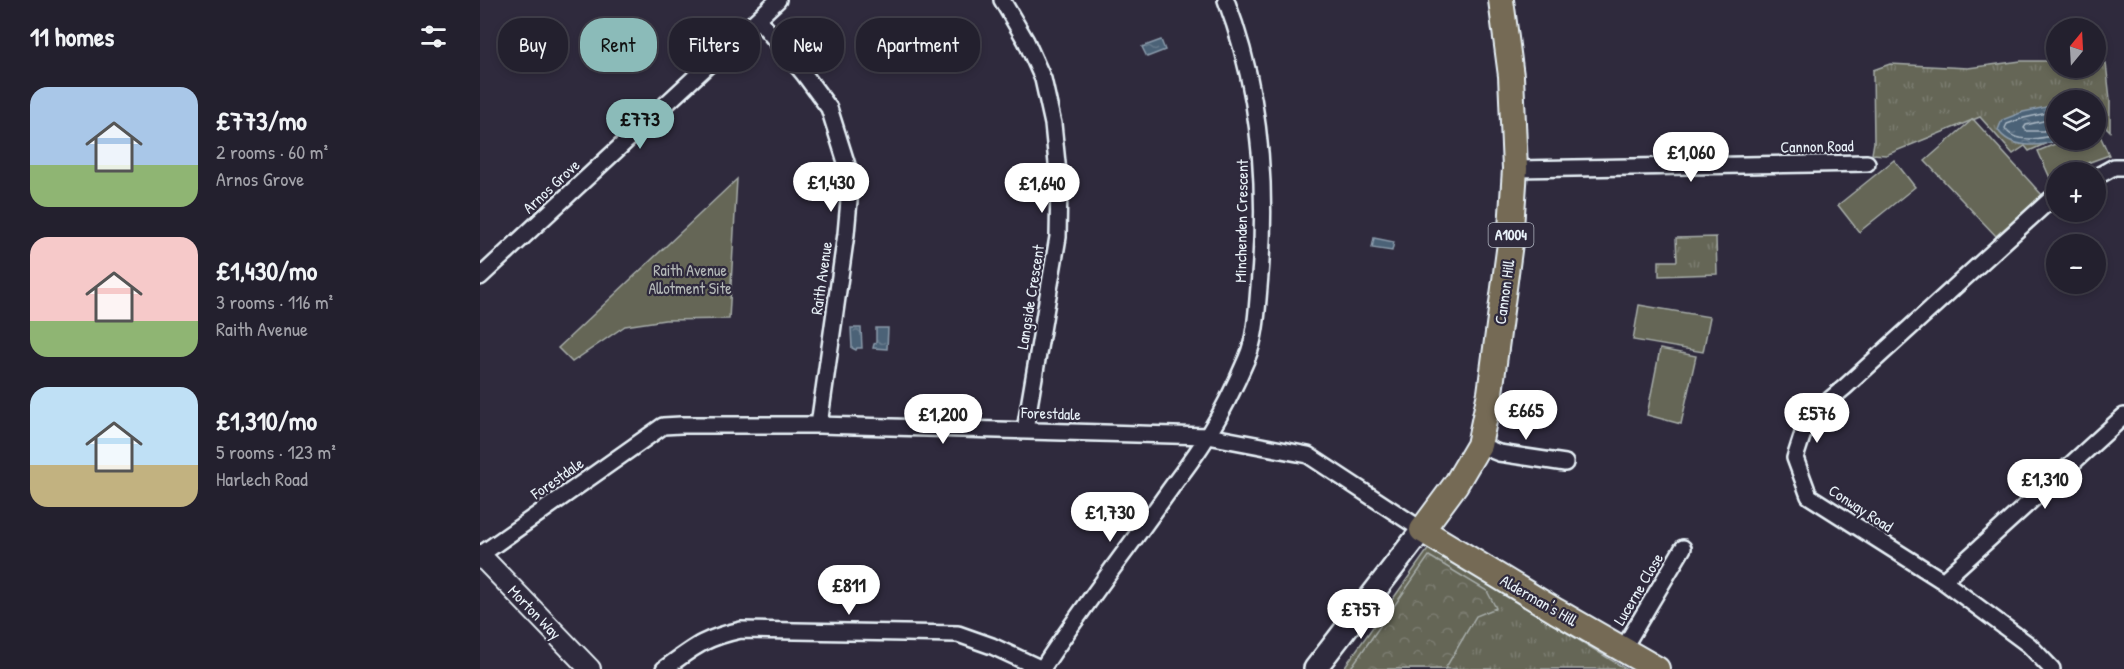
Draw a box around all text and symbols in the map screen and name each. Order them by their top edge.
chip: Buy [498,18,568,72]
chip: Rent [580,18,657,72]
chip: Filters [669,18,760,72]
chip: New [772,18,844,72]
chip: Apartment [856,18,980,72]
north arrow [2046,18,2106,78]
map controls [2046,18,2106,294]
text: 11 homes [30,19,114,54]
icon: filters [417,20,450,53]
button: layers [2046,90,2106,150]
pin: £773 [604,99,676,150]
text: £773/mo [216,103,307,138]
text: £773 [620,105,660,132]
icon: home [78,111,150,183]
pin: £1,060 [1642,132,1740,183]
street label: Cannon Road [1780,134,1854,158]
text: 2 rooms · 60 m² [216,138,328,165]
text: £1,060 [1667,138,1715,165]
street label: Arnos Grove [518,153,585,218]
street label: Minchenden Crescent [1229,159,1253,283]
pin: £1,430 [782,162,880,213]
button: + [2046,162,2106,222]
pin: £1,640 [993,163,1091,214]
text: Arnos Grove [216,165,304,192]
text: £1,430 [807,168,855,195]
text: £1,640 [1019,169,1065,196]
road number: A1004 [1488,223,1534,247]
button: − [2046,234,2106,294]
street label: Raith Avenue [805,239,837,316]
street label: Langside Crescent [1011,243,1049,351]
text: £1,430/mo [216,253,317,288]
street label: Cannon Hill [1489,258,1519,326]
park label: Raith Avenue Allotment Site [648,259,732,299]
icon: home [78,261,150,333]
text: 3 rooms · 116 m² [216,288,333,315]
text: Raith Avenue [216,315,308,342]
pin: £665 [1490,390,1562,441]
pin: £576 [1781,393,1853,444]
pin: £1,200 [894,394,992,445]
text: £665 [1508,396,1544,423]
text: £576 [1798,399,1836,426]
text: £1,200 [918,400,968,427]
street label: Forestdale [1020,401,1082,425]
text: £1,310/mo [216,403,317,438]
icon: home [78,411,150,483]
text: 5 rooms · 123 m² [216,438,336,465]
street label: Forestdale [525,451,588,505]
pin: £1,310 [1996,459,2094,510]
text: Harlech Road [216,465,308,492]
text: £1,310 [2021,465,2069,492]
street label: Conway Road [1824,479,1898,537]
pin: £1,730 [1061,492,1159,543]
text: £1,730 [1085,498,1135,525]
street label: Lucerne Close [1608,548,1668,629]
pin: £811 [813,565,885,616]
street label: Alderman's Hill [1496,569,1582,631]
text: £811 [832,571,866,598]
street label: Morton Way [504,580,567,644]
pin: £757 [1325,589,1397,640]
text: £757 [1341,595,1381,622]

